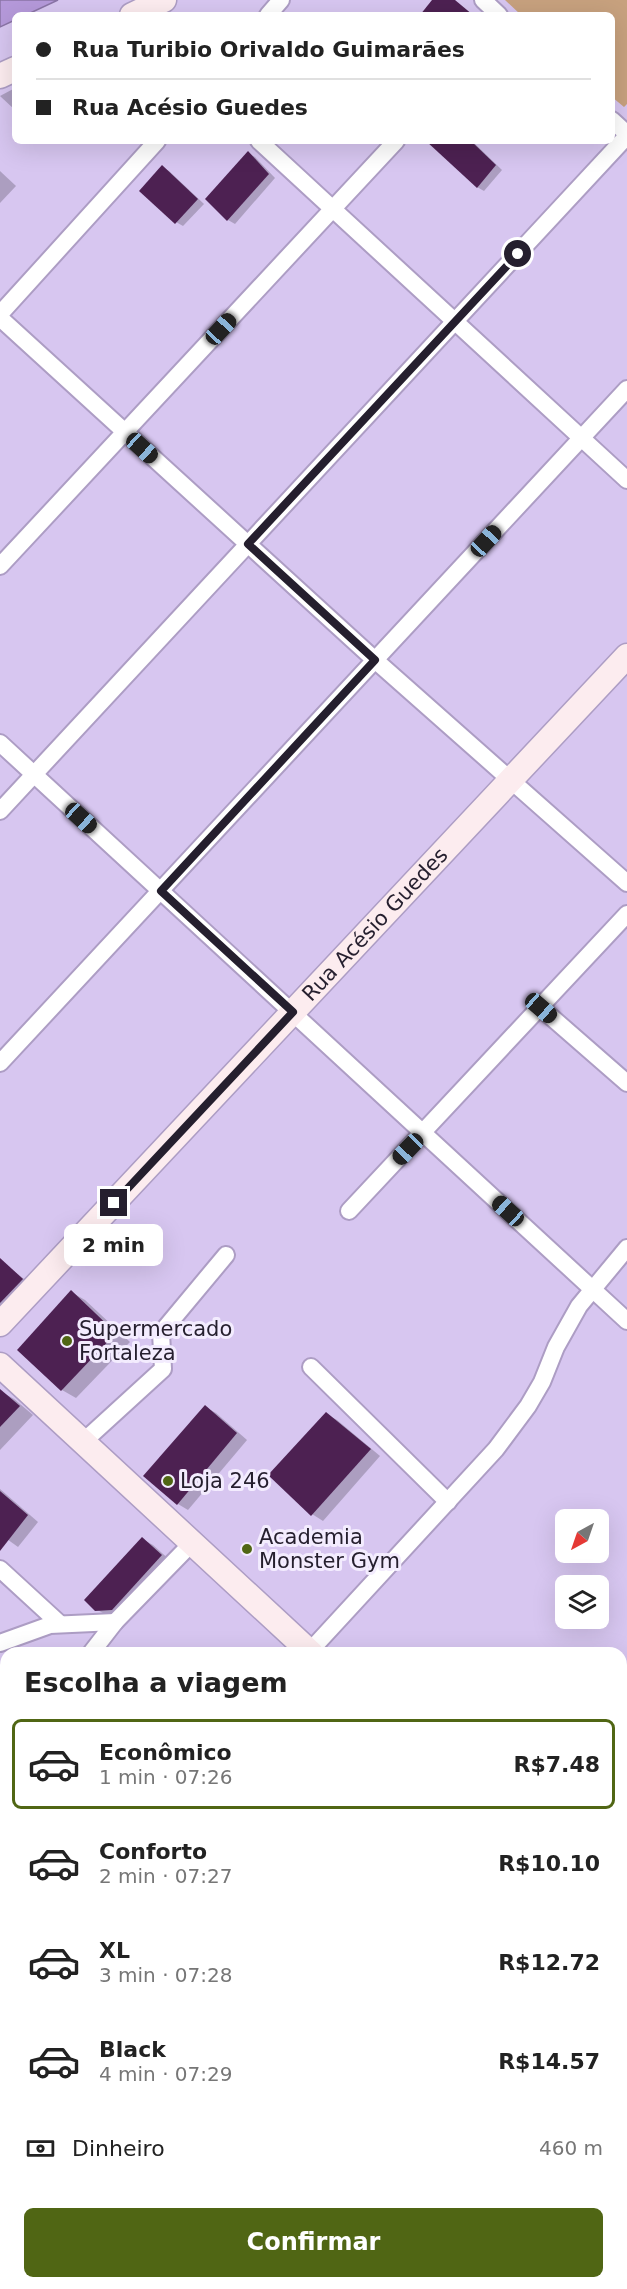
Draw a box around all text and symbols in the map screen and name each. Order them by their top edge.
text: Rua Turibio Orivaldo Guimarães [72,37,465,62]
text: Rua Acésio Guedes [72,95,308,120]
route start [504,240,531,267]
car [202,310,240,348]
car [123,429,161,467]
car [467,522,505,560]
car [62,799,100,837]
street label: Rua Acésio Guedes [297,843,453,1006]
car [522,989,560,1027]
car [389,1130,427,1168]
route end [100,1189,127,1216]
car [489,1192,527,1230]
callout: 2 min [64,1224,164,1266]
text: 2 min [82,1233,145,1257]
place label: Supermercado Fortaleza [79,1317,232,1365]
marker: Supermercado Fortaleza [60,1334,74,1348]
place label: Loja 246 [180,1469,270,1493]
marker: Loja 246 [161,1474,175,1488]
north arrow [555,1509,609,1563]
map controls [555,1509,609,1629]
place label: Academia Monster Gym [259,1525,400,1573]
marker: Academia Monster Gym [240,1542,254,1556]
button: layers [555,1575,609,1629]
text: Escolha a viagem [24,1667,288,1698]
icon: car [27,1737,81,1791]
text: Econômico [99,1740,232,1765]
text: R$7.48 [513,1752,600,1777]
text: 1 min · 07:26 [99,1765,233,1789]
icon: car [27,1836,81,1890]
text: Conforto [99,1839,207,1864]
text: R$10.10 [498,1851,600,1876]
text: 2 min · 07:27 [99,1864,233,1888]
icon: car [27,1935,81,1989]
text: XL [99,1938,130,1963]
text: R$12.72 [498,1950,600,1975]
text: 3 min · 07:28 [99,1963,233,1987]
icon: car [27,2034,81,2088]
text: Black [99,2037,166,2062]
text: R$14.57 [498,2049,600,2074]
text: 4 min · 07:29 [99,2062,233,2086]
icon: cash [24,2132,57,2165]
text: Dinheiro [72,2136,165,2161]
text: 460 m [539,2136,603,2160]
button: Confirmar [24,2208,603,2277]

